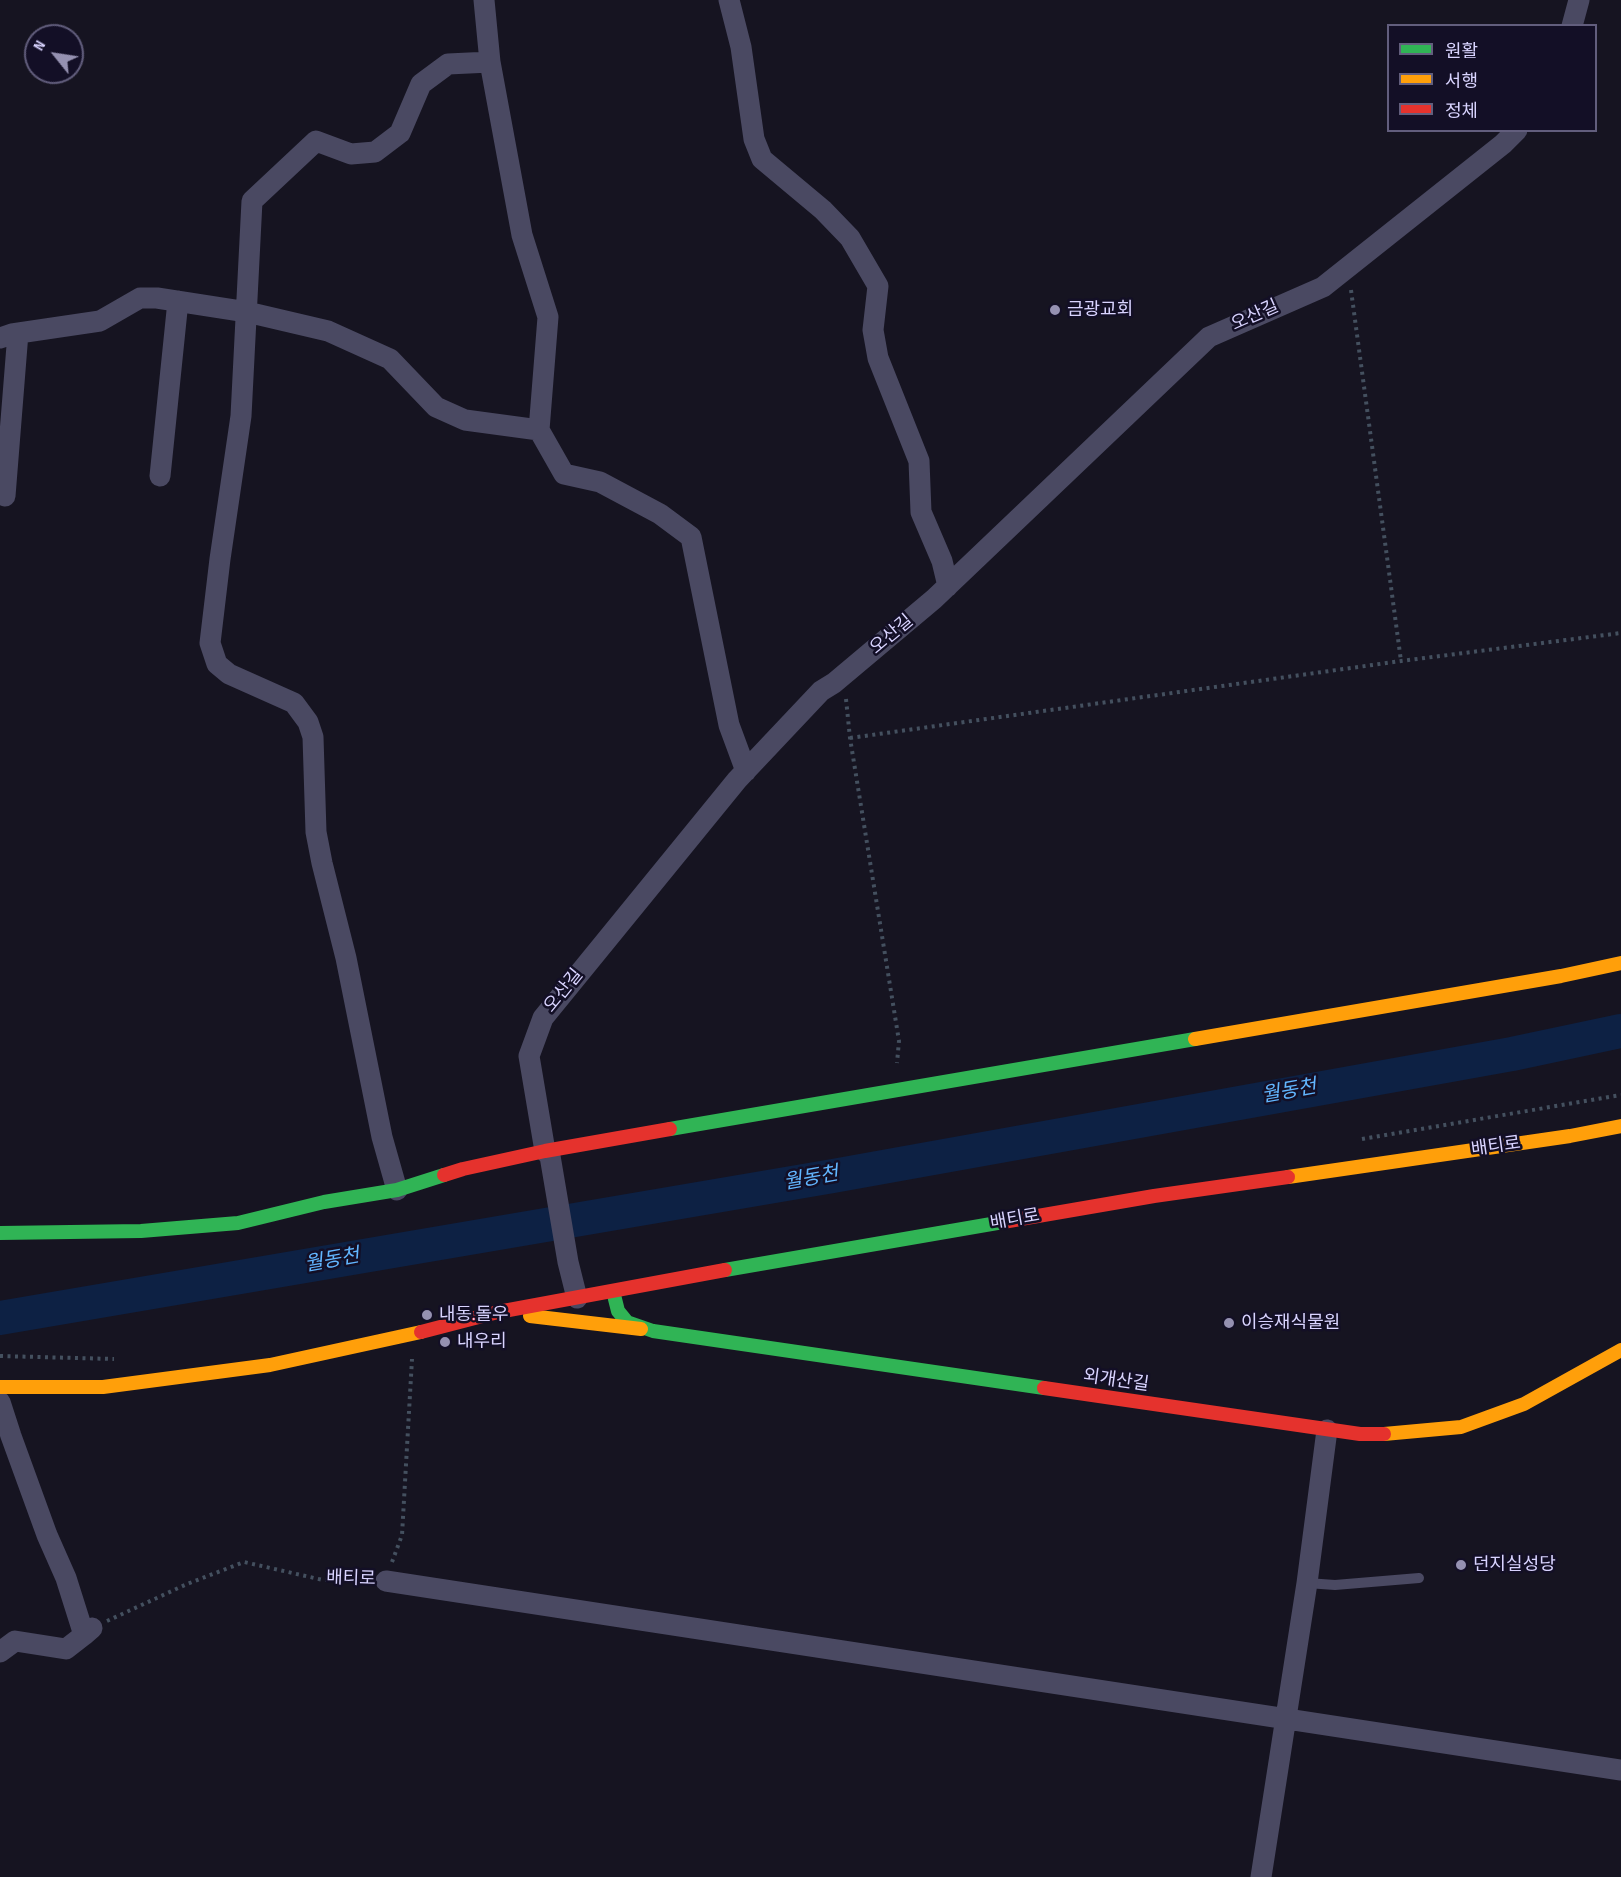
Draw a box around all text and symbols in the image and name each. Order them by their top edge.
north arrow [24,24,84,84]
legend [1387,24,1597,132]
text: N [29,37,50,54]
text: 원활 [1445,41,1478,62]
text: 서행 [1445,71,1478,92]
text: 정체 [1445,101,1478,122]
street label: 오산길 [1228,296,1282,336]
place label: 금광교회 [1067,299,1133,321]
marker: 금광교회 [1048,303,1062,317]
street label: 오산길 [866,611,918,659]
street label: 오산길 [540,965,588,1017]
water label: 월동천 [1260,1075,1318,1109]
street label: 배티로 [1470,1133,1522,1161]
water label: 월동천 [782,1162,840,1196]
street label: 배티로 [989,1205,1041,1235]
water label: 월동천 [303,1244,361,1278]
place label: 내동.돌우 [439,1304,509,1326]
marker: 내동.돌우 [420,1308,434,1322]
place label: 이승재식물원 [1241,1312,1340,1334]
marker: 이승재식물원 [1222,1316,1236,1330]
place label: 내우리 [457,1331,507,1353]
marker: 내우리 [438,1335,452,1349]
street label: 외개산길 [1082,1366,1150,1396]
place label: 던지실성당 [1473,1554,1556,1576]
marker: 던지실성당 [1454,1558,1468,1572]
street label: 배티로 [326,1567,376,1591]

